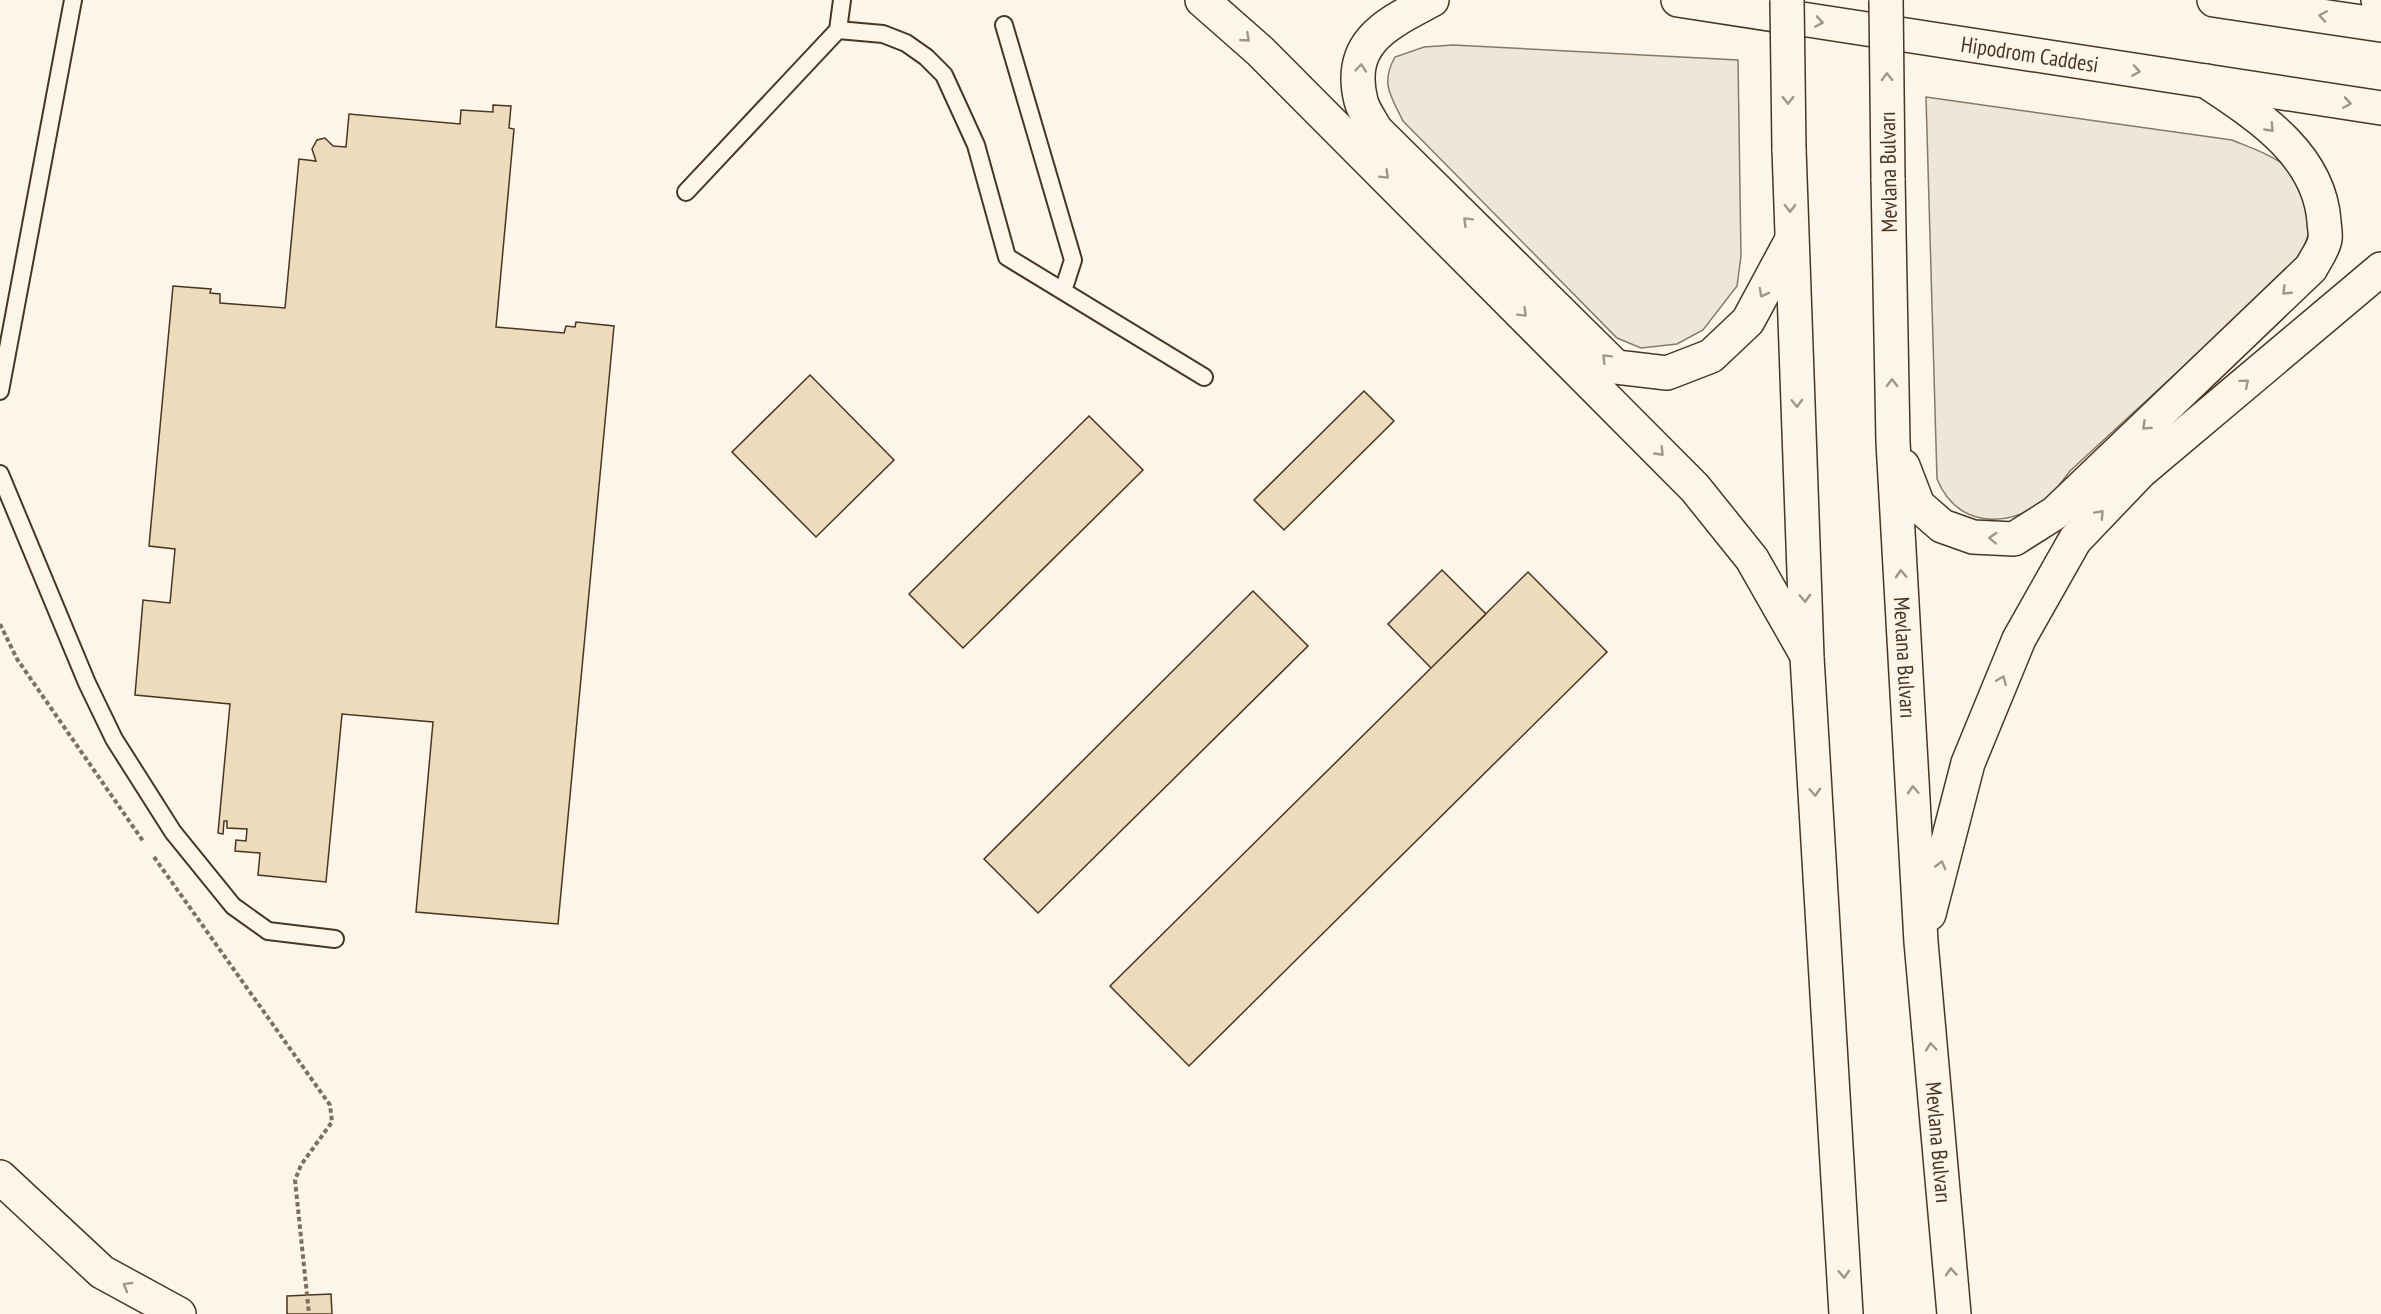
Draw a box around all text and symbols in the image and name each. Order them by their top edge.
one-way arrow [2319,11,2328,23]
one-way arrow [1814,15,1824,27]
street label: Hipodrom Caddesi [1959,30,2101,78]
one-way arrow [1239,31,1250,42]
one-way arrow [1354,63,1367,72]
one-way arrow [2132,64,2141,76]
one-way arrow [1881,73,1893,82]
one-way arrow [1782,96,1794,105]
one-way arrow [2342,97,2352,109]
street label: Mevlana Bulvarı [1873,111,1903,233]
one-way arrow [2263,121,2274,132]
one-way arrow [1378,169,1389,179]
one-way arrow [1784,203,1796,212]
one-way arrow [1464,217,1475,228]
one-way arrow [2283,284,2293,295]
one-way arrow [1759,287,1770,297]
one-way arrow [1516,306,1526,317]
one-way arrow [1602,354,1613,364]
one-way arrow [1886,379,1898,388]
one-way arrow [2238,380,2249,391]
one-way arrow [1791,398,1804,407]
one-way arrow [2142,419,2152,430]
one-way arrow [1653,445,1664,455]
one-way arrow [2093,510,2104,520]
one-way arrow [1988,531,1997,544]
one-way arrow [1894,570,1907,579]
one-way arrow [1798,593,1811,602]
street label: Mevlana Bulvarı [1888,596,1922,719]
one-way arrow [1995,676,2007,687]
one-way arrow [1906,785,1919,794]
one-way arrow [1809,788,1822,797]
one-way arrow [1934,860,1947,870]
one-way arrow [1925,1043,1938,1052]
street label: Mevlana Bulvarı [1919,1081,1958,1204]
one-way arrow [1945,1268,1958,1277]
one-way arrow [1837,1270,1850,1279]
one-way arrow [123,1282,134,1293]

